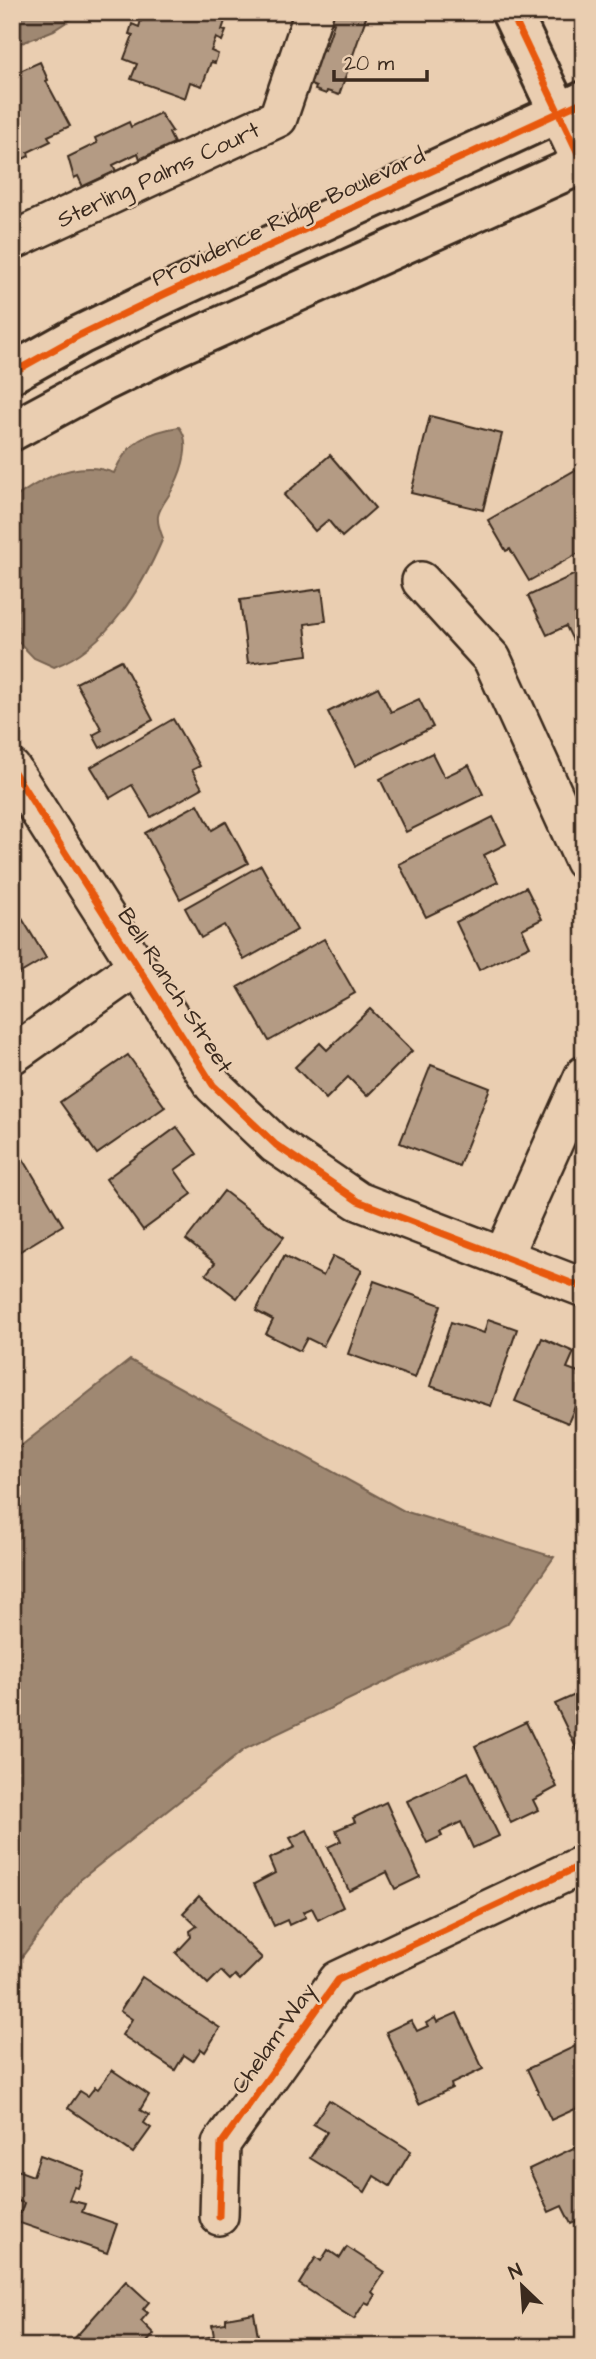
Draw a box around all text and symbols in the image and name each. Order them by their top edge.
scale bar [334,38,426,82]
text: 20 m [344,49,395,78]
street label: Sterling Palms Court [52,114,266,237]
street label: Providence Ridge Boulevard [147,139,431,295]
street label: Bell Ranch Street [110,902,241,1080]
street label: Chelam Way [224,1976,325,2101]
north arrow [488,2250,558,2320]
text: N [504,2257,527,2287]

